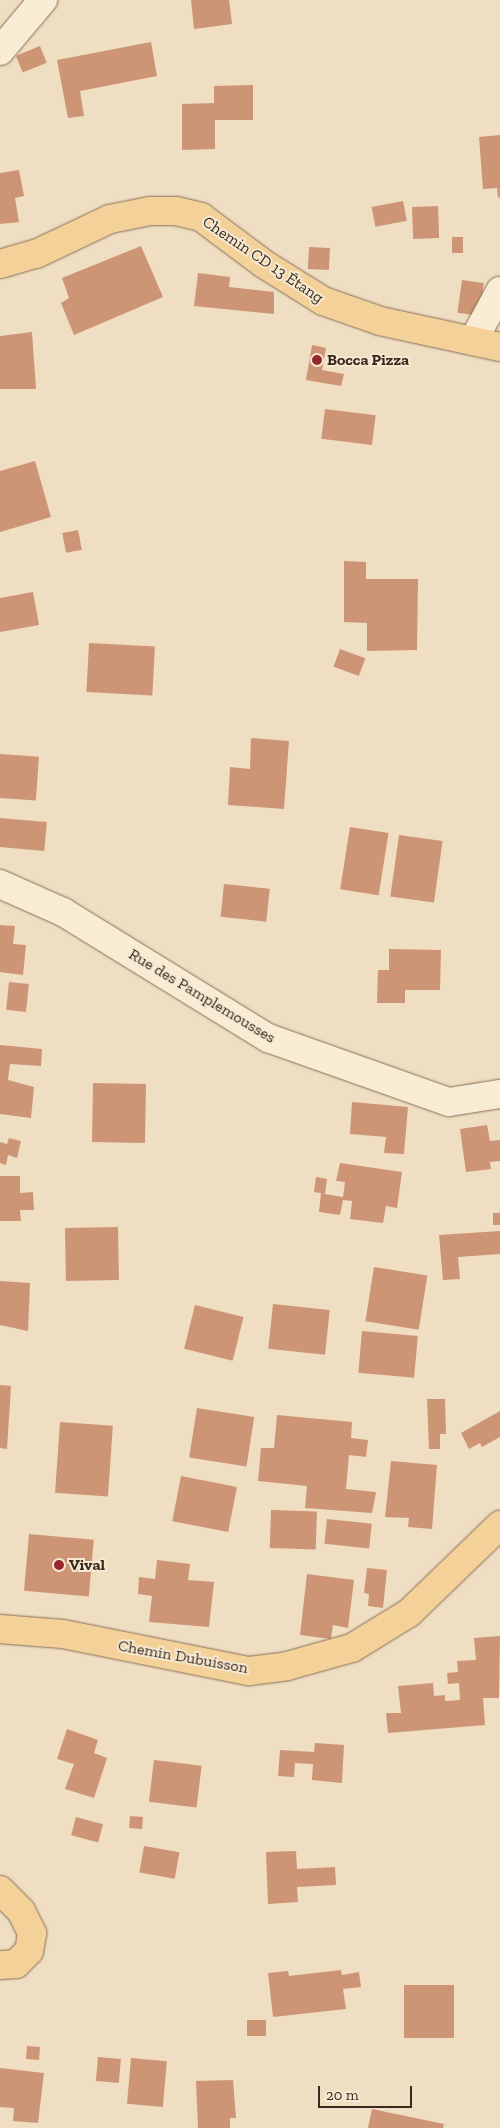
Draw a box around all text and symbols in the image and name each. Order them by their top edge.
street label: Chemin CD 13 Étang [199,212,327,308]
place label: Bocca Pizza [327,350,409,370]
marker: Bocca Pizza [311,354,323,366]
street label: Rue des Pamplemousses [125,945,279,1047]
place label: Vival [69,1555,105,1575]
marker: Vival [53,1559,65,1571]
street label: Chemin Dubuisson [117,1636,249,1678]
scale bar [320,2076,414,2108]
text: 20 m [326,2086,359,2104]

